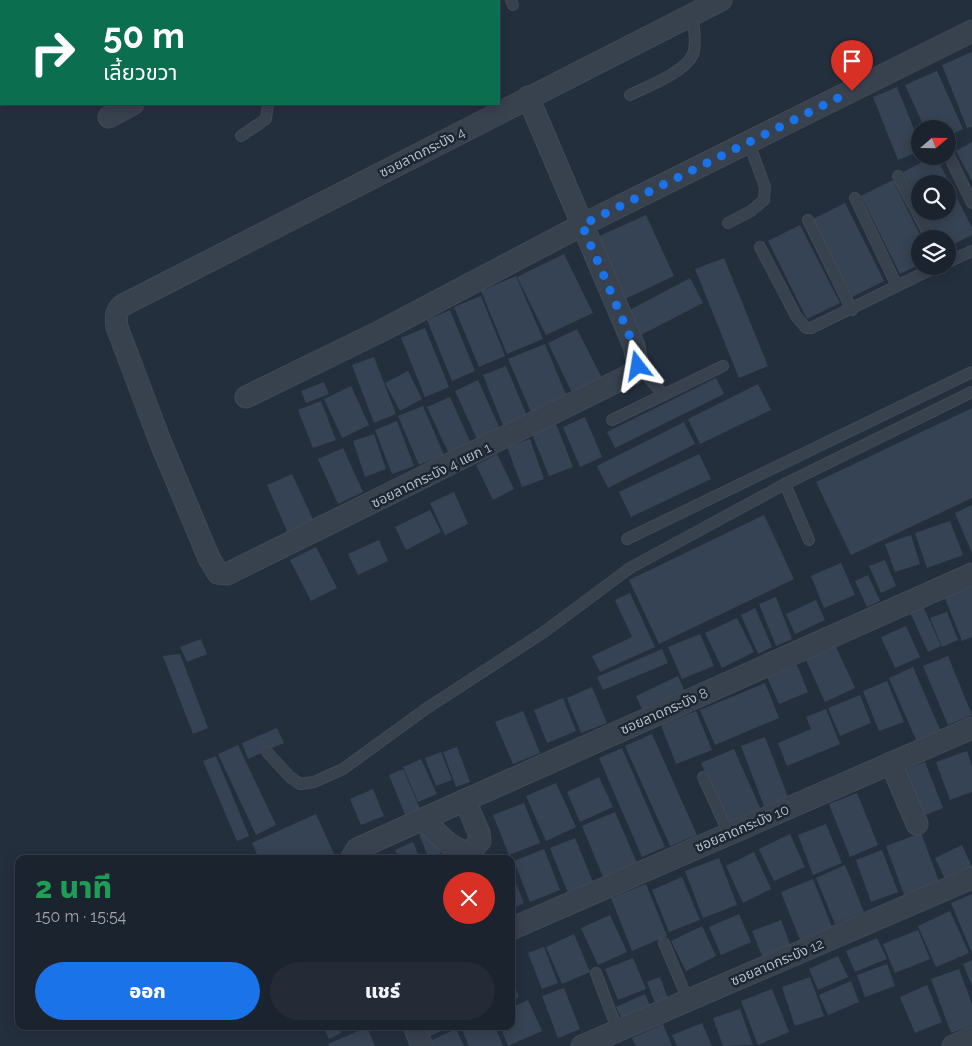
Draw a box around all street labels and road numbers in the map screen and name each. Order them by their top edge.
street label: ซอยลาดกระบัง 4 [377,123,468,180]
street label: ซอยลาดกระบัง 4 แยก 1 [369,439,493,511]
street label: ซอยลาดกระบัง 8 [618,685,710,737]
street label: ซอยลาดกระบัง 10 [693,801,791,855]
street label: ซอยลาดกระบัง 12 [728,935,826,989]

